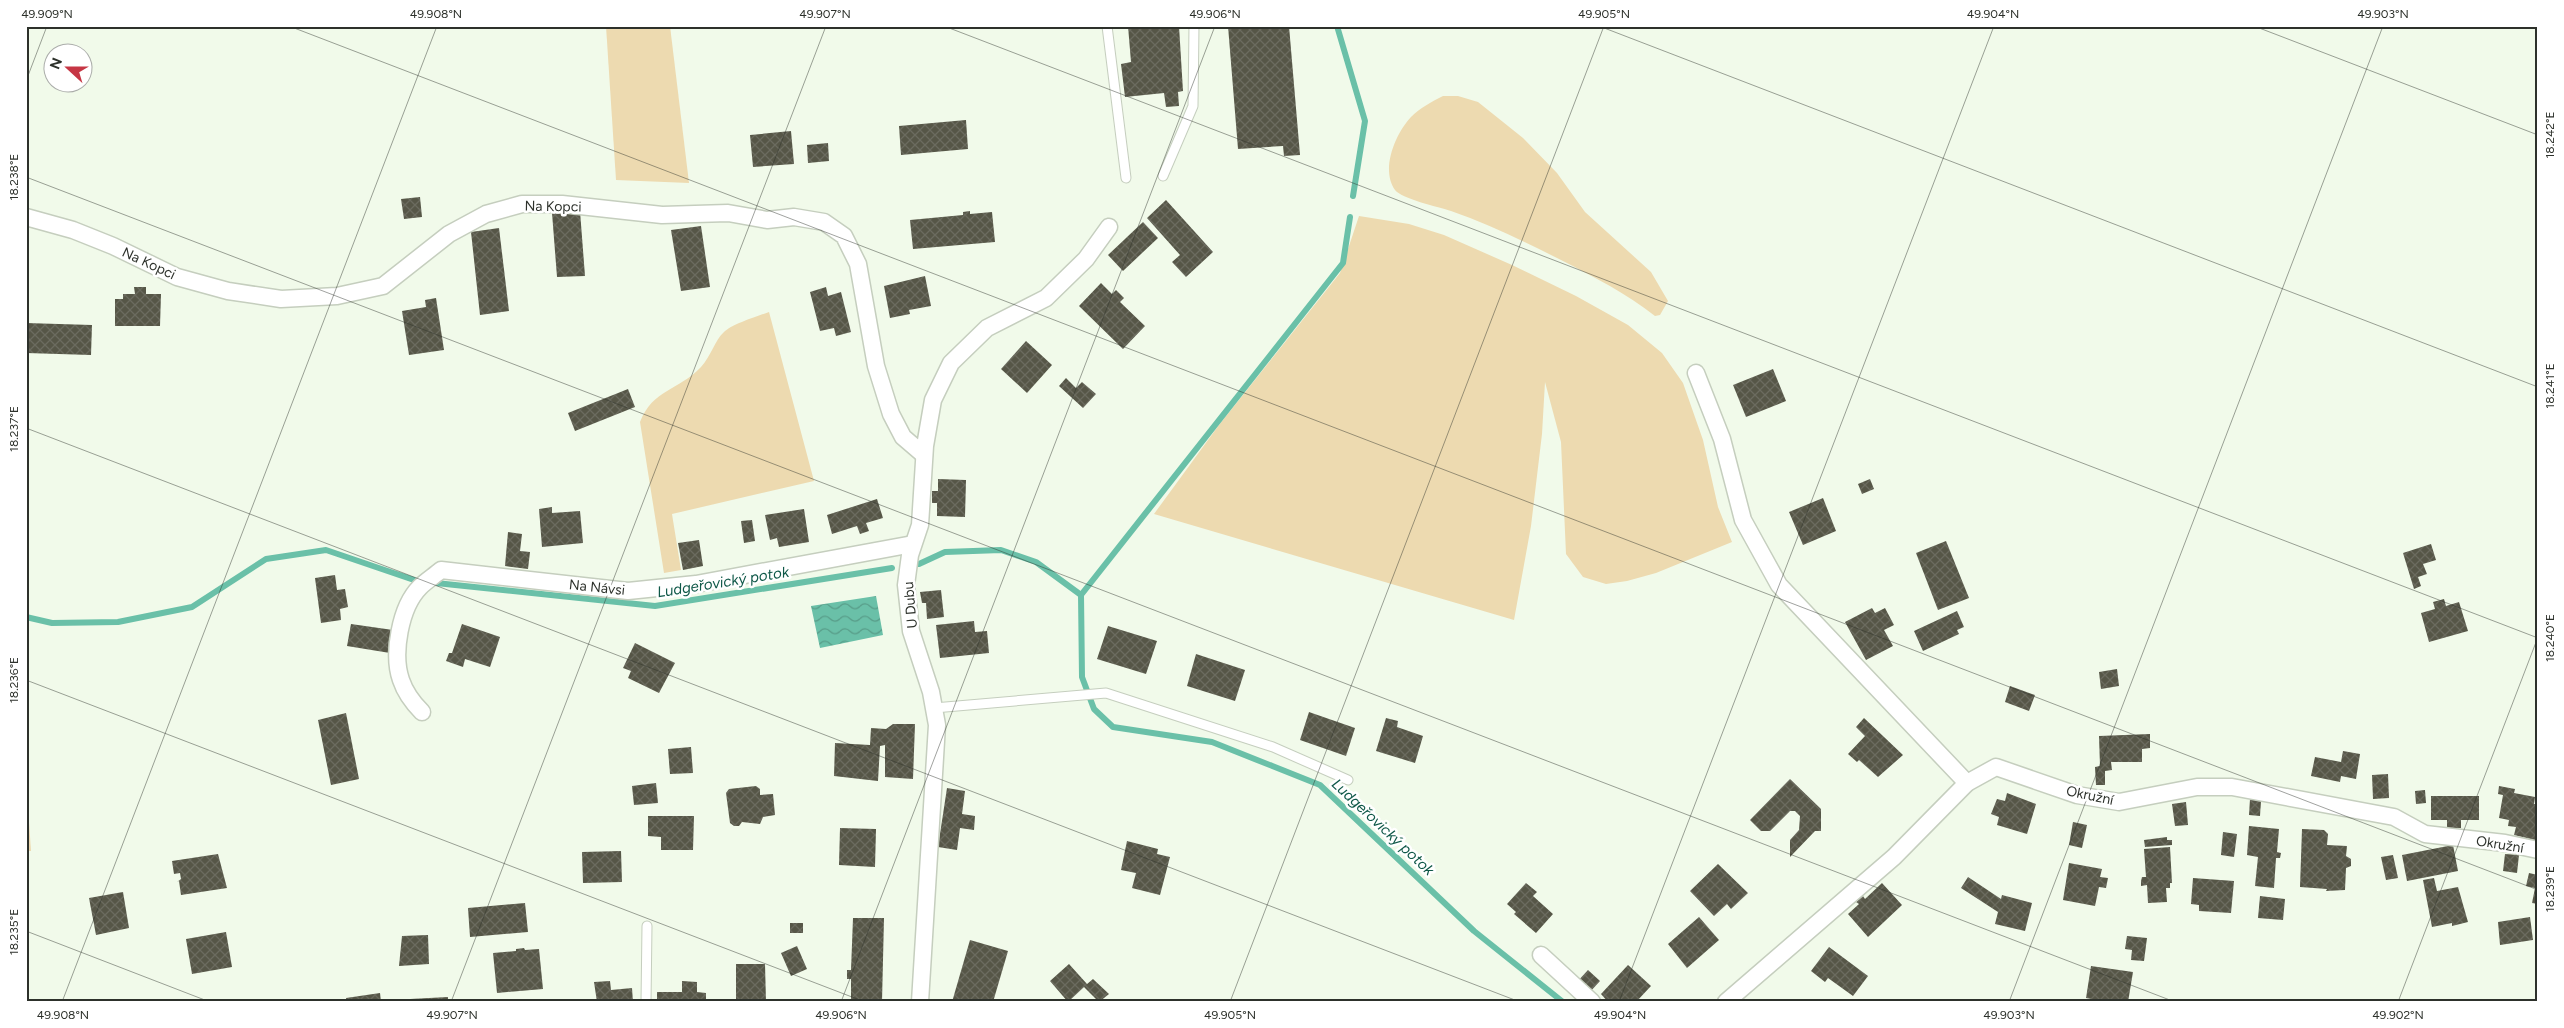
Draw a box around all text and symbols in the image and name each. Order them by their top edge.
text: 49.909°N [21,7,73,21]
text: 49.908°N [410,7,462,21]
text: 49.907°N [799,7,851,21]
text: 49.906°N [1189,7,1241,21]
text: 49.905°N [1578,7,1630,21]
text: 49.904°N [1967,7,2019,21]
text: 49.903°N [2357,7,2409,21]
north arrow [42,42,92,92]
text: N [46,55,66,72]
text: 18.242°E [2543,111,2557,159]
text: 18.238°E [7,154,21,200]
street label: Na Kopci [524,198,582,215]
street label: Na Kopci [119,244,178,283]
text: 18.241°E [2543,363,2557,409]
text: 18.237°E [7,406,21,452]
water label: Ludgeřovický potok [656,563,791,601]
street label: Na Návsi [568,576,626,599]
street label: U Dubu [900,581,921,629]
text: 18.240°E [2543,614,2557,662]
text: 18.236°E [7,657,21,703]
water label: Ludgeřovický potok [1328,775,1438,880]
street label: Okružní [2065,782,2116,809]
street label: Okružní [2475,832,2526,857]
text: 18.239°E [2543,866,2557,912]
text: 18.235°E [7,909,21,955]
text: 49.908°N [37,1008,89,1022]
text: 49.907°N [426,1008,478,1022]
text: 49.906°N [815,1008,867,1022]
text: 49.905°N [1204,1008,1256,1022]
text: 49.904°N [1594,1008,1646,1022]
text: 49.903°N [1983,1008,2035,1022]
text: 49.902°N [2372,1008,2424,1022]

